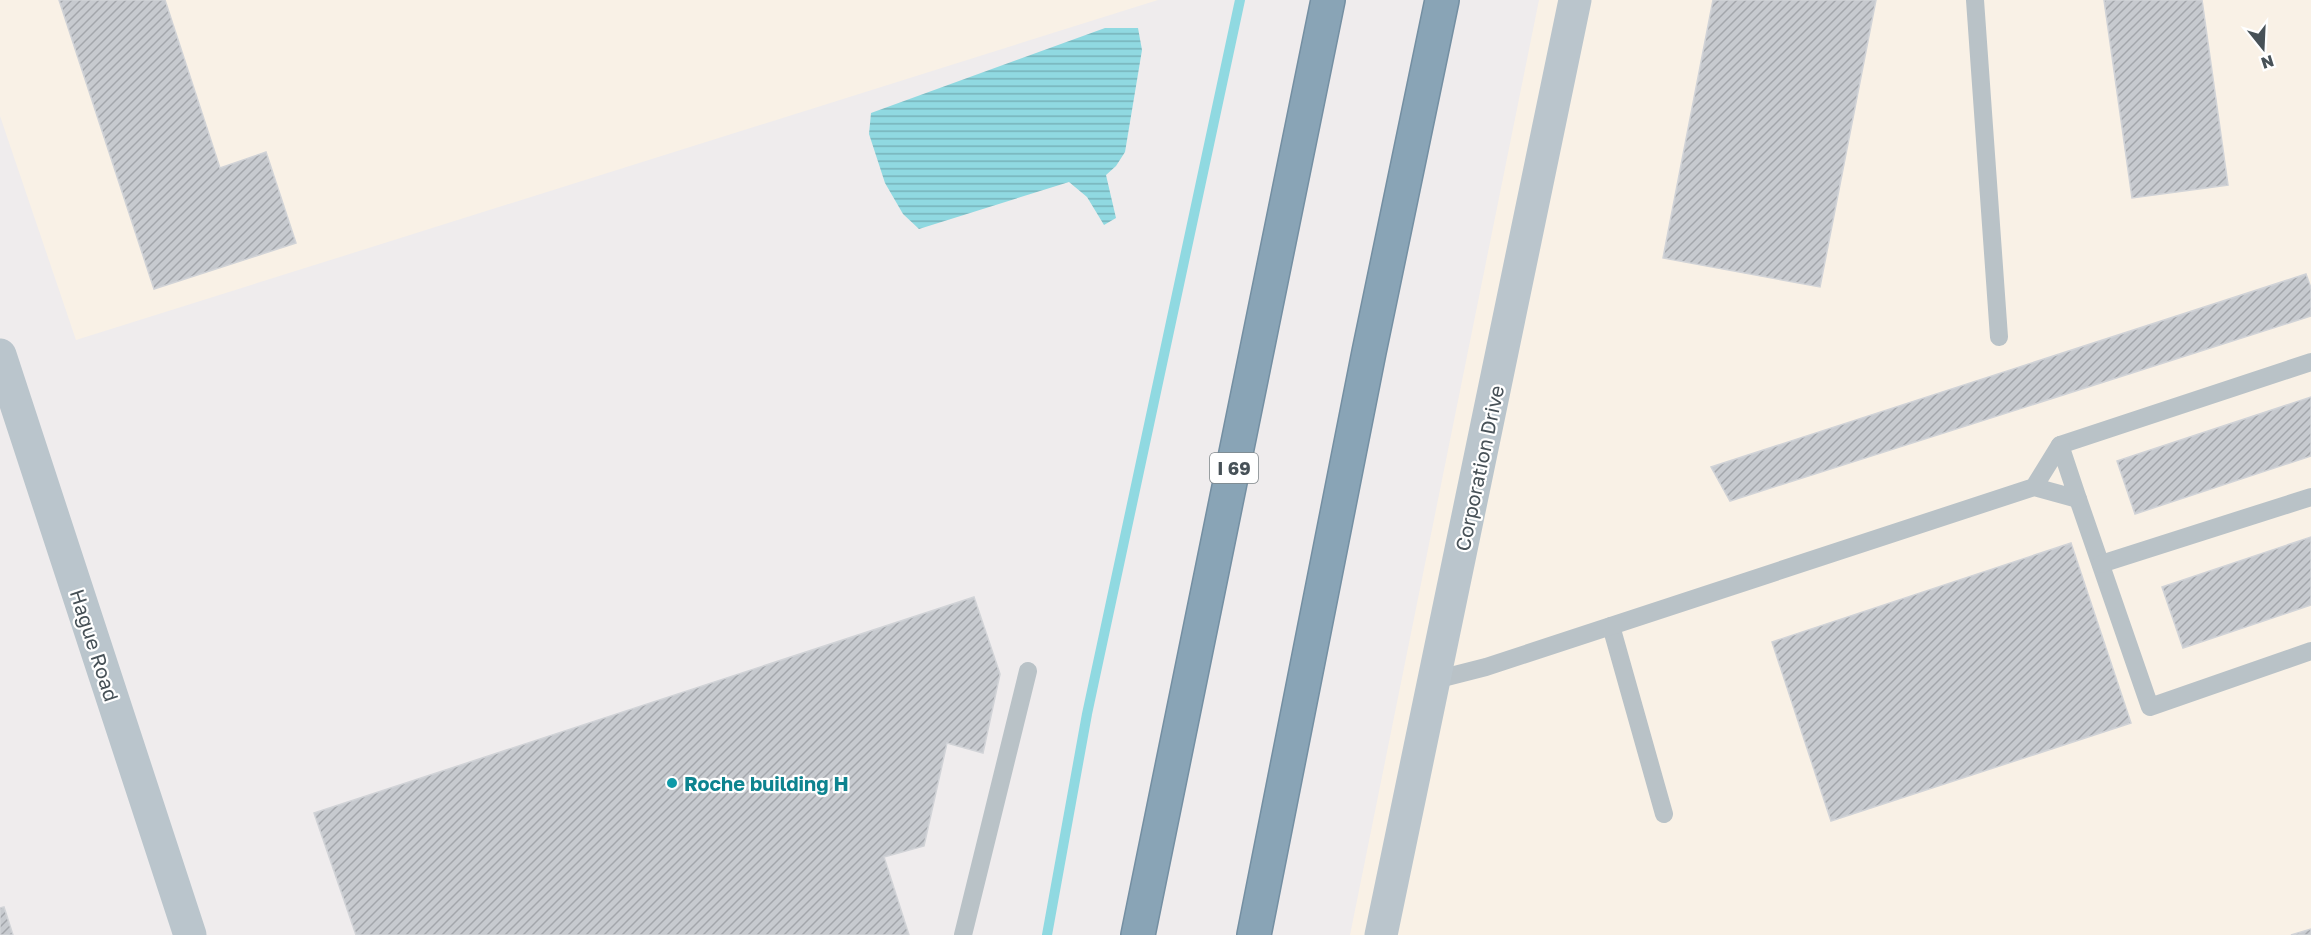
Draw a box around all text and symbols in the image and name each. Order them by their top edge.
north arrow [2233,18,2293,78]
text: N [2259,51,2277,74]
street label: Corporation Drive [1450,383,1508,553]
road number: I 69 [1210,453,1258,483]
street label: Hague Road [66,586,124,704]
place label: Roche building H [684,771,849,795]
marker: Roche building H [665,776,679,790]

